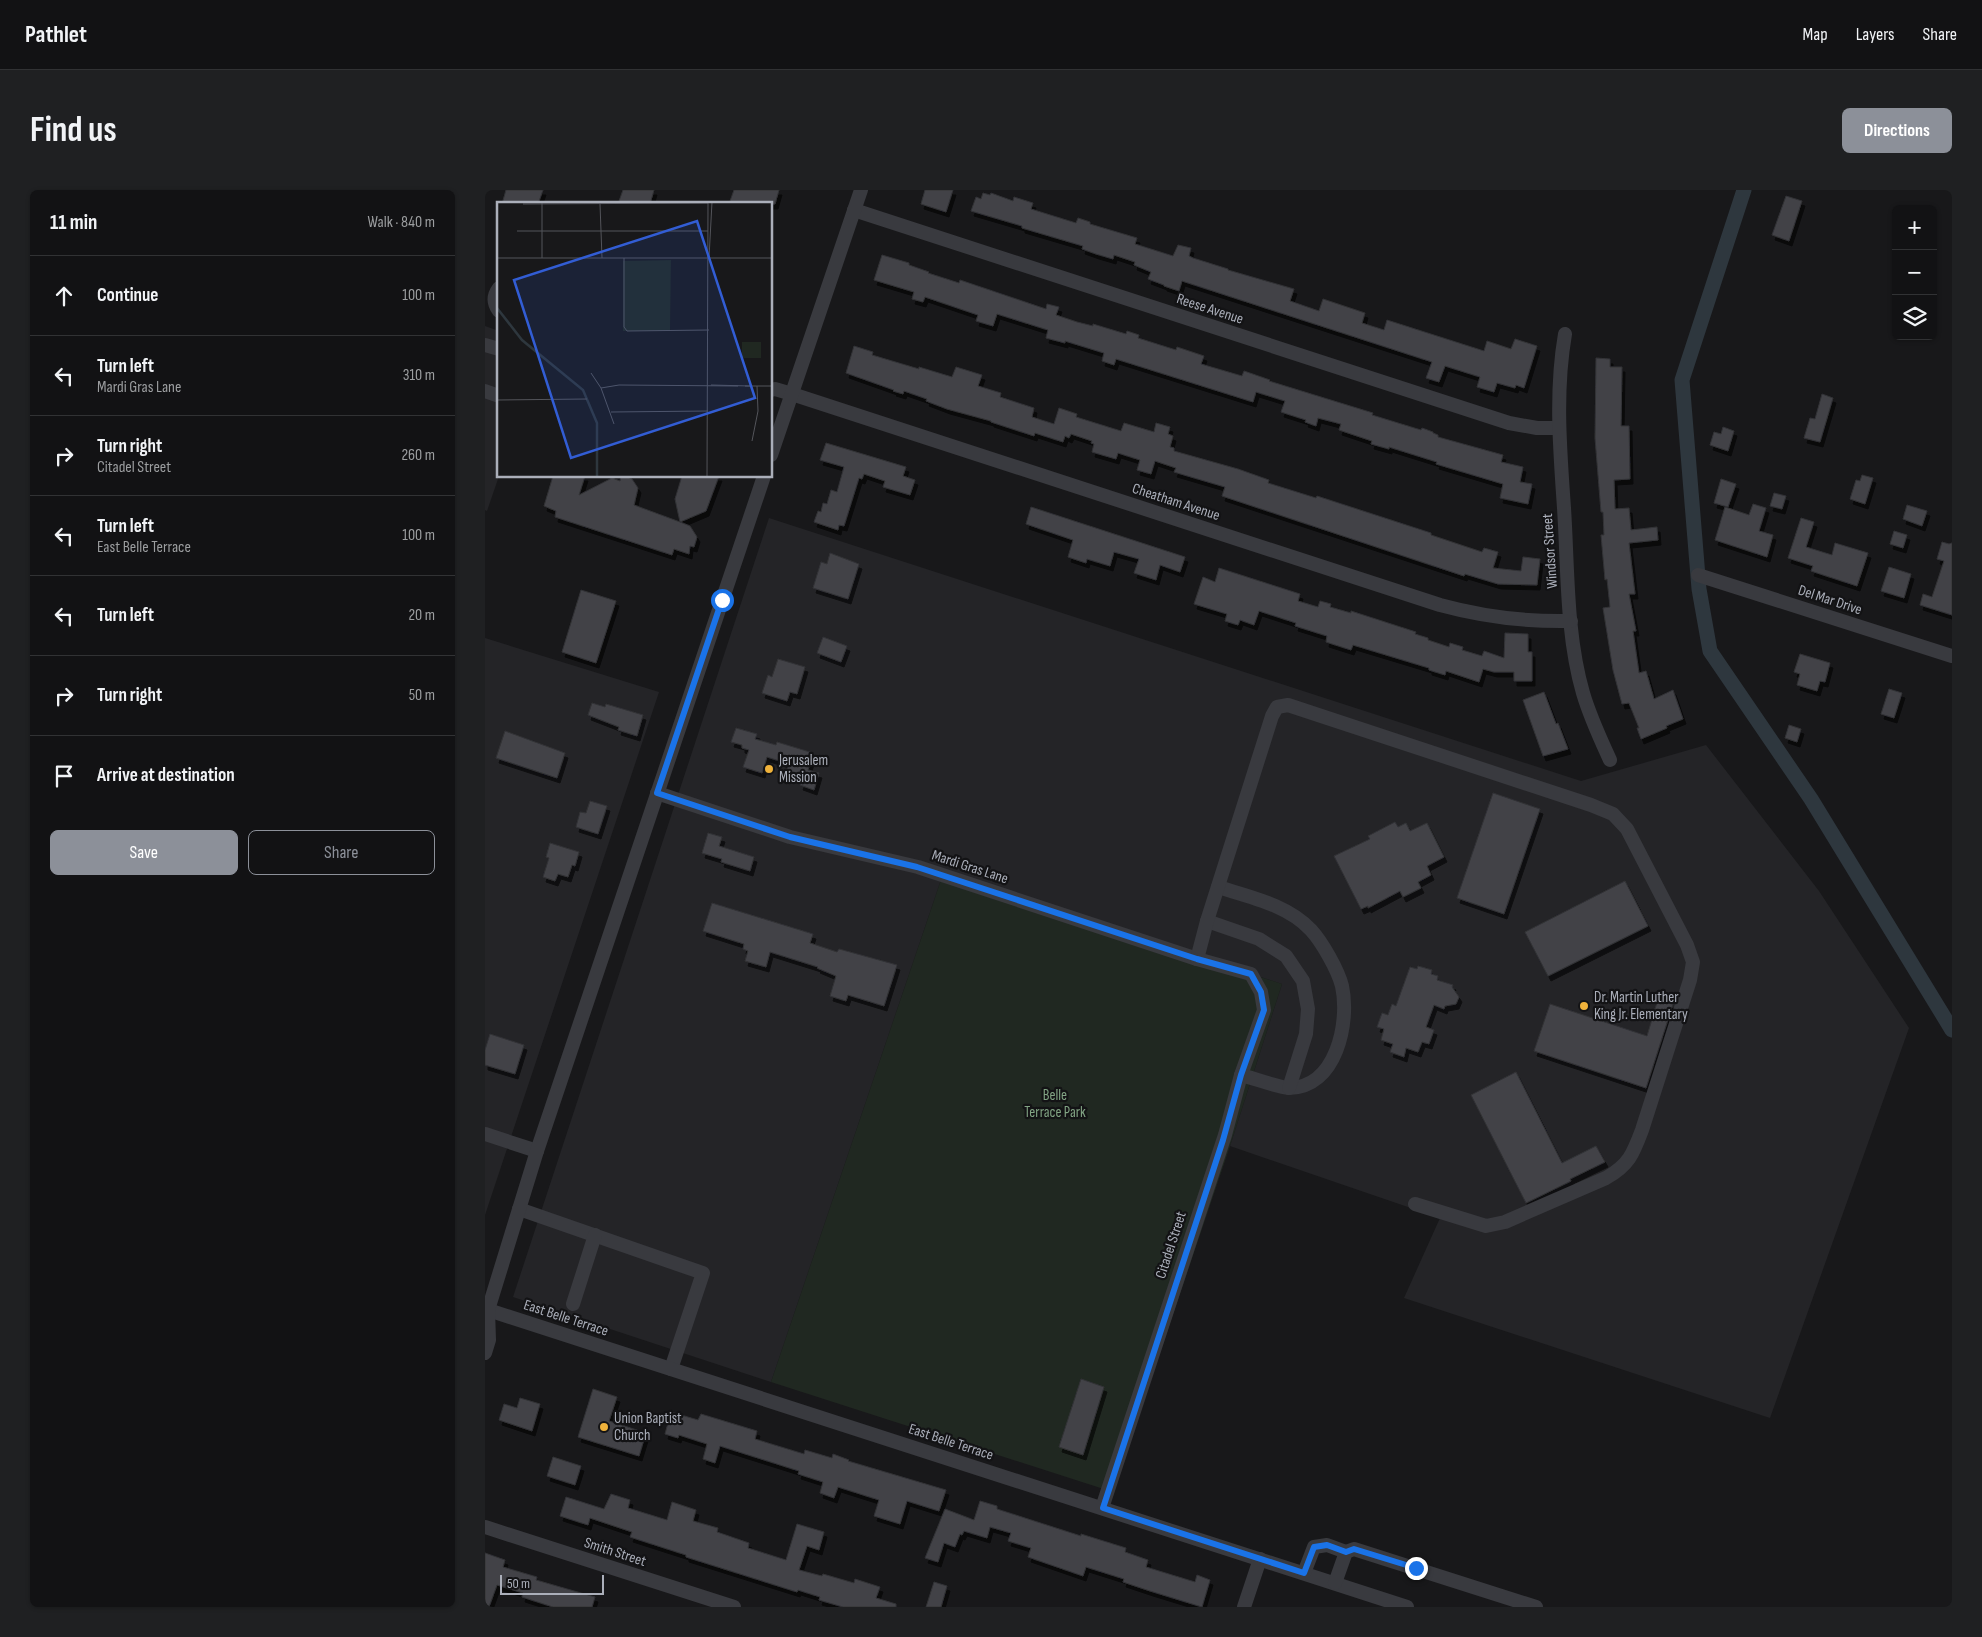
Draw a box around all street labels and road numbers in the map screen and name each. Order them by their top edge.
street label: Reese Avenue [1174,289,1246,329]
street label: Cheatham Avenue [1130,479,1222,525]
street label: Windsor Street [1538,512,1562,589]
street label: Del Mar Drive [1796,581,1864,619]
street label: Mardi Gras Lane [929,846,1011,888]
street label: Citadel Street [1151,1209,1191,1281]
street label: East Belle Terrace [521,1295,611,1341]
street label: East Belle Terrace [906,1419,996,1465]
street label: Smith Street [582,1533,649,1571]

